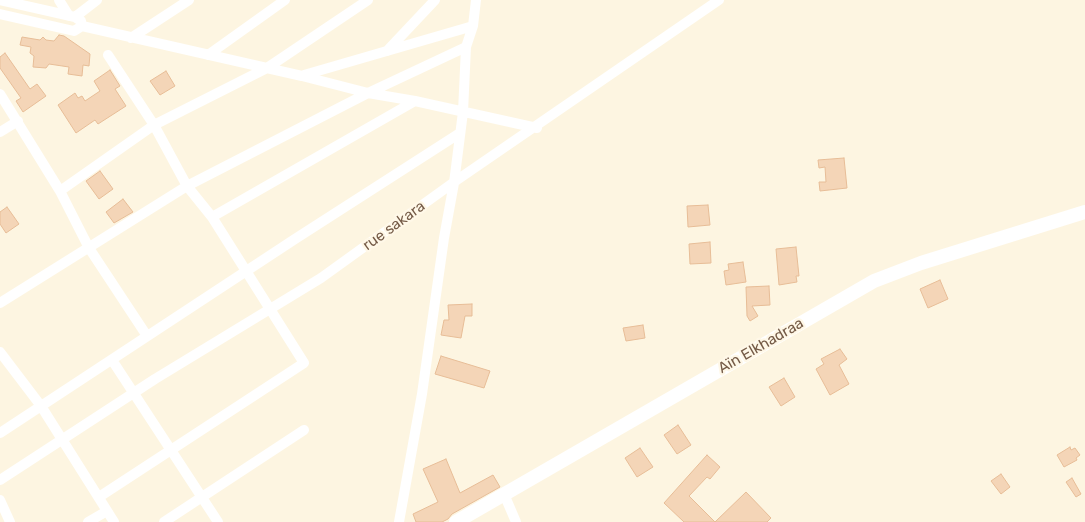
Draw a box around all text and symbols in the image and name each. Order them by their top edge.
street label: rue sakara [359,197,429,255]
street label: Aïn Elkhadraa [715,314,807,378]

